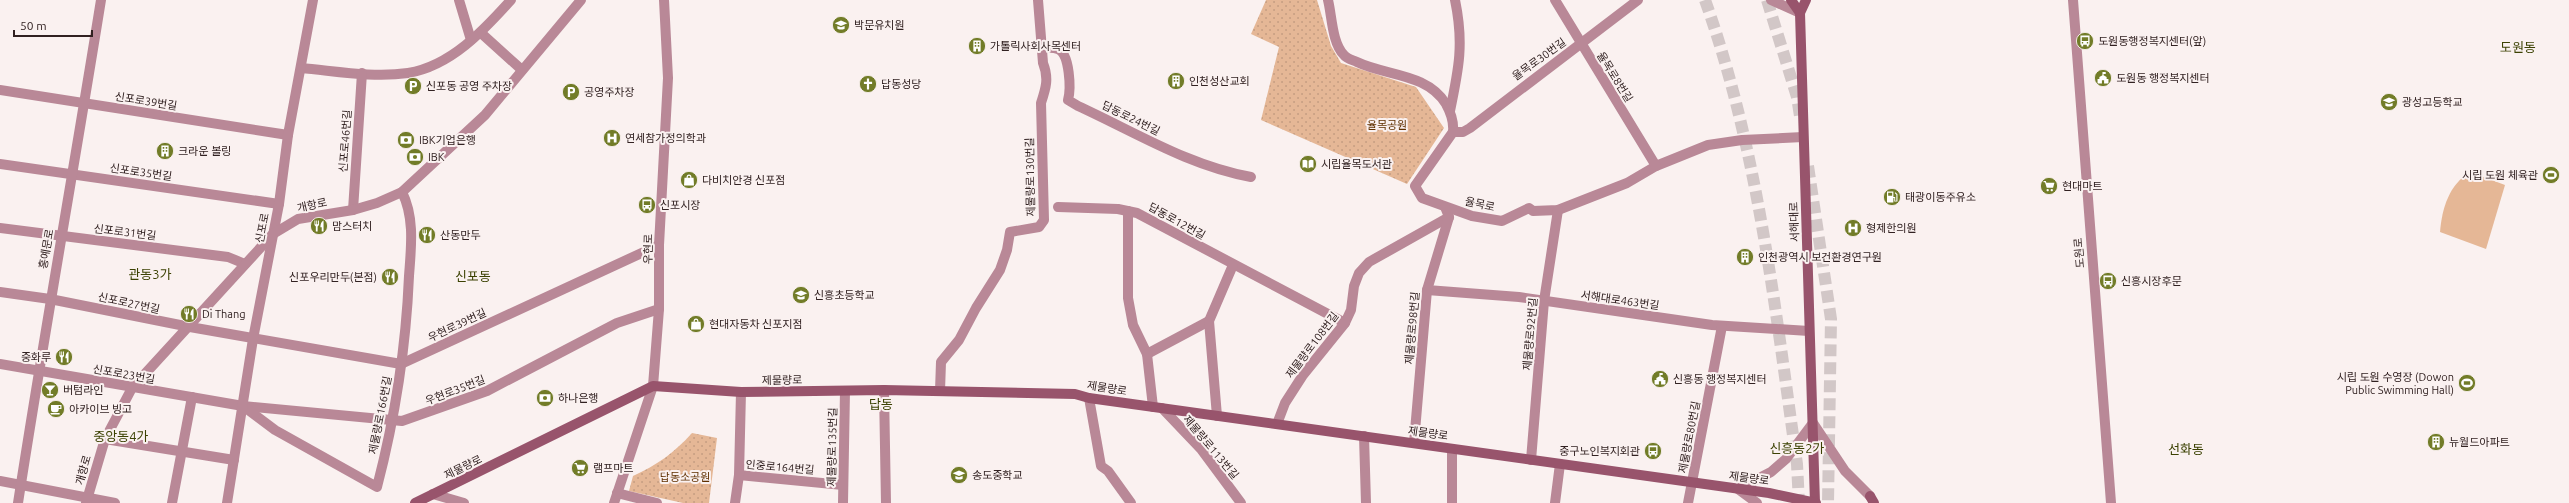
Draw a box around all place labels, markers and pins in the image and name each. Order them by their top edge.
school or university icon: 박문유치원 [831,15,851,35]
place label: 박문유치원 [854,19,905,31]
bus stop icon: 도원동행정복지센터(앞) [2075,31,2095,51]
place label: 도원동행정복지센터(앞) [2098,35,2206,48]
building icon: 가톨릭사회사목센터 [967,36,987,56]
place label: 가톨릭사회사목센터 [990,40,1081,52]
public building icon: 도원동 행정복지센터 [2093,68,2113,88]
building icon: 인천성산교회 [1166,71,1186,91]
place label: 도원동 행정복지센터 [2116,72,2210,84]
church icon: 답동성당 [858,74,878,94]
place label: 인천성산교회 [1189,75,1250,87]
parking icon: 신포동 공영 주차장 [403,76,423,96]
place label: 답동성당 [881,78,921,90]
place label: 신포동 공영 주차장 [426,80,512,92]
parking icon: 공영주차장 [561,82,581,102]
place label: 공영주차장 [584,86,635,98]
school or university icon: 광성고등학교 [2379,92,2399,112]
place label: 광성고등학교 [2402,96,2463,108]
hospital icon: 연세참가정의학과 [602,128,622,148]
bank icon: IBK기업은행 [396,130,416,150]
place label: 연세참가정의학과 [625,132,706,144]
place label: IBK기업은행 [419,134,476,146]
building icon: 크라운 볼링 [155,141,175,161]
place label: 크라운 볼링 [178,145,231,157]
bank icon: IBK [405,147,425,167]
place label: IBK [428,151,445,163]
library icon: 시립율목도서관 [1298,154,1318,174]
place label: 시립율목도서관 [1321,158,1392,170]
sports icon: 시립 도원 체육관 [2541,165,2561,185]
place label: 시립 도원 체육관 [2462,169,2538,181]
shop icon: 다비치안경 신포점 [679,170,699,190]
place label: 다비치안경 신포점 [702,174,785,186]
supermarket icon: 현대마트 [2039,176,2059,196]
place label: 현대마트 [2062,180,2102,192]
fuel station icon: 태광이동주유소 [1882,187,1902,207]
place label: 태광이동주유소 [1905,191,1976,203]
bus stop icon: 신포시장 [637,195,657,215]
place label: 신포시장 [660,199,700,211]
restaurant icon: 맘스터치 [309,216,329,236]
hospital icon: 형제한의원 [1843,218,1863,238]
place label: 맘스터치 [332,220,372,232]
place label: 형제한의원 [1866,222,1917,234]
restaurant icon: 산동만두 [417,225,437,245]
place label: 산동만두 [440,229,480,241]
building icon: 인천광역시 보건환경연구원 [1735,247,1755,267]
place label: 인천광역시 보건환경연구원 [1758,251,1882,263]
restaurant icon: 신포우리만두(본점) [380,267,400,287]
place label: 신포우리만두(본점) [289,271,377,284]
bus stop icon: 신흥시장후문 [2098,271,2118,291]
place label: 신흥시장후문 [2121,275,2182,287]
school or university icon: 신흥초등학교 [791,285,811,305]
place label: 신흥초등학교 [814,289,875,301]
restaurant icon: Di Thang [179,304,199,324]
place label: Di Thang [202,308,246,320]
shop icon: 현대자동차 신포지점 [686,314,706,334]
place label: 현대자동차 신포지점 [709,318,803,330]
restaurant icon: 중화루 [54,347,74,367]
place label: 중화루 [21,351,51,363]
public building icon: 신흥동 행정복지센터 [1650,369,1670,389]
place label: 시립 도원 수영장 (Dowon Public Swimming Hall) [2337,371,2454,397]
place label: 신흥동 행정복지센터 [1673,373,1767,385]
sports icon: 시립 도원 수영장 (Dowon Public Swimming Hall) [2457,373,2477,393]
bar icon: 버텀라인 [40,380,60,400]
place label: 버텀라인 [63,384,103,396]
bank icon: 하나은행 [535,388,555,408]
place label: 하나은행 [558,392,598,404]
cafe icon: 아카이브 빙고 [46,399,66,419]
place label: 아카이브 빙고 [69,403,132,415]
building icon: 뉴월드아파트 [2426,432,2446,452]
place label: 뉴월드아파트 [2449,436,2510,448]
bus stop icon: 중구노인복지회관 [1643,441,1663,461]
place label: 중구노인복지회관 [1559,445,1640,457]
supermarket icon: 램프마트 [570,458,590,478]
place label: 램프마트 [593,462,633,474]
school or university icon: 송도중학교 [949,465,969,485]
place label: 송도중학교 [972,469,1023,481]

